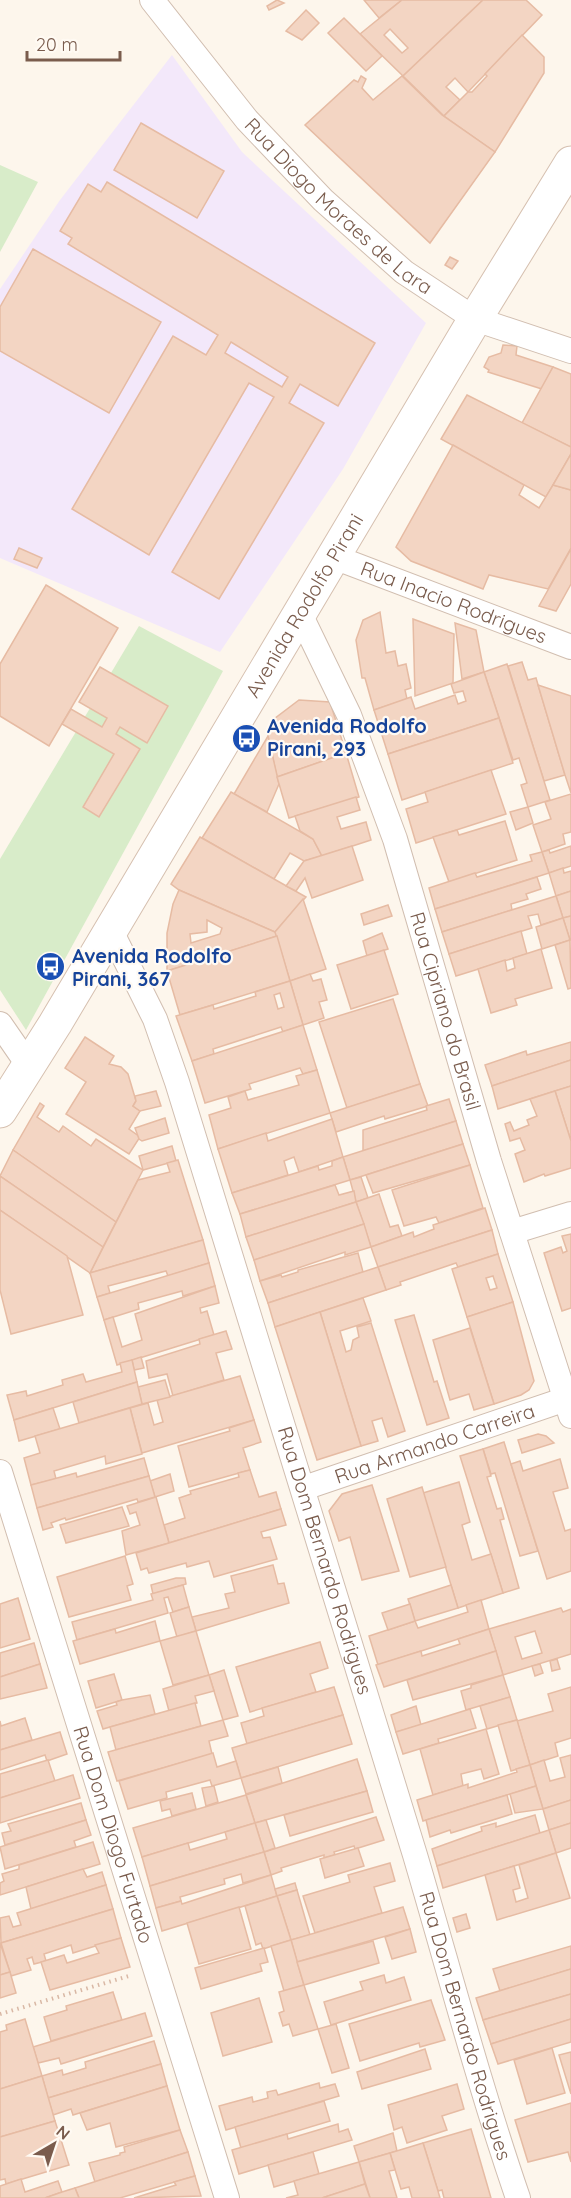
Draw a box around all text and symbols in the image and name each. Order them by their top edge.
scale bar [27,24,120,62]
text: 20 m [36,33,78,56]
street label: Rua Diogo Moraes de Lara [240,112,437,299]
street label: Avenida Rodolfo Pirani [239,509,368,702]
street label: Rua Inacio Rodrigues [357,555,550,649]
place label: Avenida Rodolfo Pirani, 293 [267,713,427,761]
bus stop icon: Avenida Rodolfo Pirani, 293 [230,722,262,754]
street label: Rua Cipriano do Brasil [405,909,487,1113]
place label: Avenida Rodolfo Pirani, 367 [72,943,232,991]
bus stop icon: Avenida Rodolfo Pirani, 367 [35,951,67,983]
street label: Rua Armando Carreira [331,1398,538,1489]
street label: Rua Dom Bernardo Rodrigues [273,1423,378,1697]
street label: Rua Dom Diogo Furtado [68,1723,160,1946]
street label: Rua Dom Bernardo Rodrigues [414,1888,517,2163]
north arrow [24,2114,84,2174]
text: N [53,2121,74,2144]

